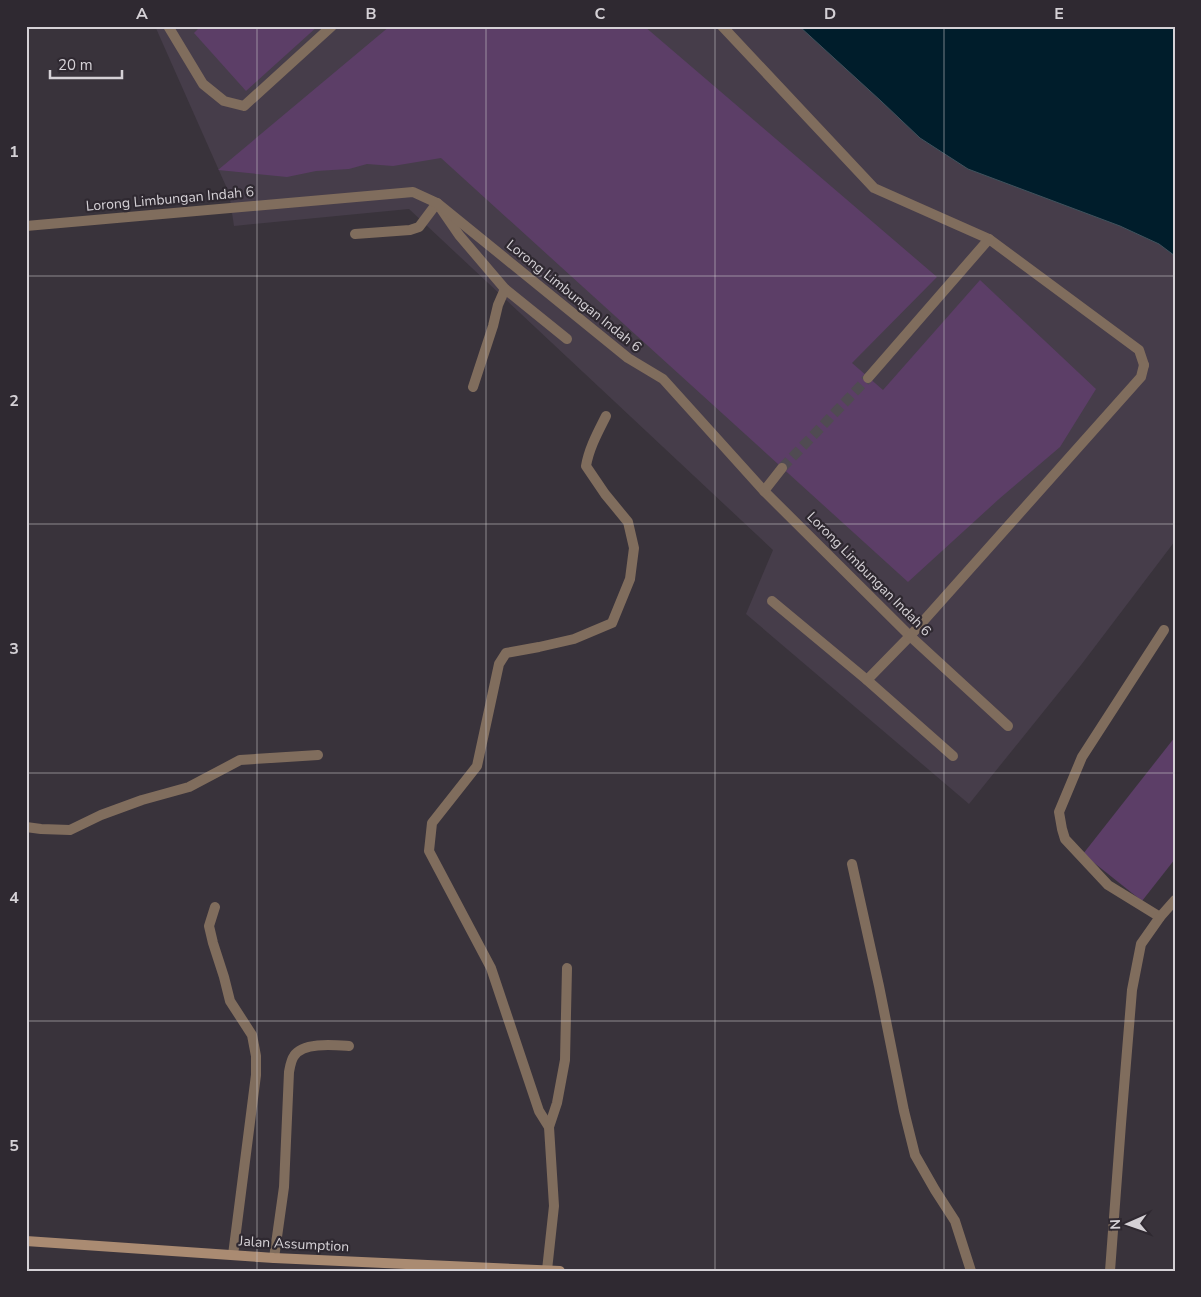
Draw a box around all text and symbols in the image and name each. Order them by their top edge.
text: A [136,3,148,25]
text: B [365,3,377,25]
text: C [595,3,606,25]
text: D [824,3,836,25]
text: E [1054,3,1064,25]
scale bar [50,48,122,80]
text: 20 m [58,55,93,75]
text: 1 [9,141,19,163]
street label: Lorong Limbungan Indah 6 [85,182,255,216]
street label: Lorong Limbungan Indah 6 [502,235,646,357]
text: 2 [9,390,19,412]
street label: Lorong Limbungan Indah 6 [803,508,935,640]
text: 3 [9,638,19,660]
text: 4 [9,887,19,909]
text: 5 [9,1135,19,1157]
north arrow [1104,1200,1154,1250]
text: N [1106,1219,1125,1230]
street label: Jalan Assumption [237,1232,350,1256]

